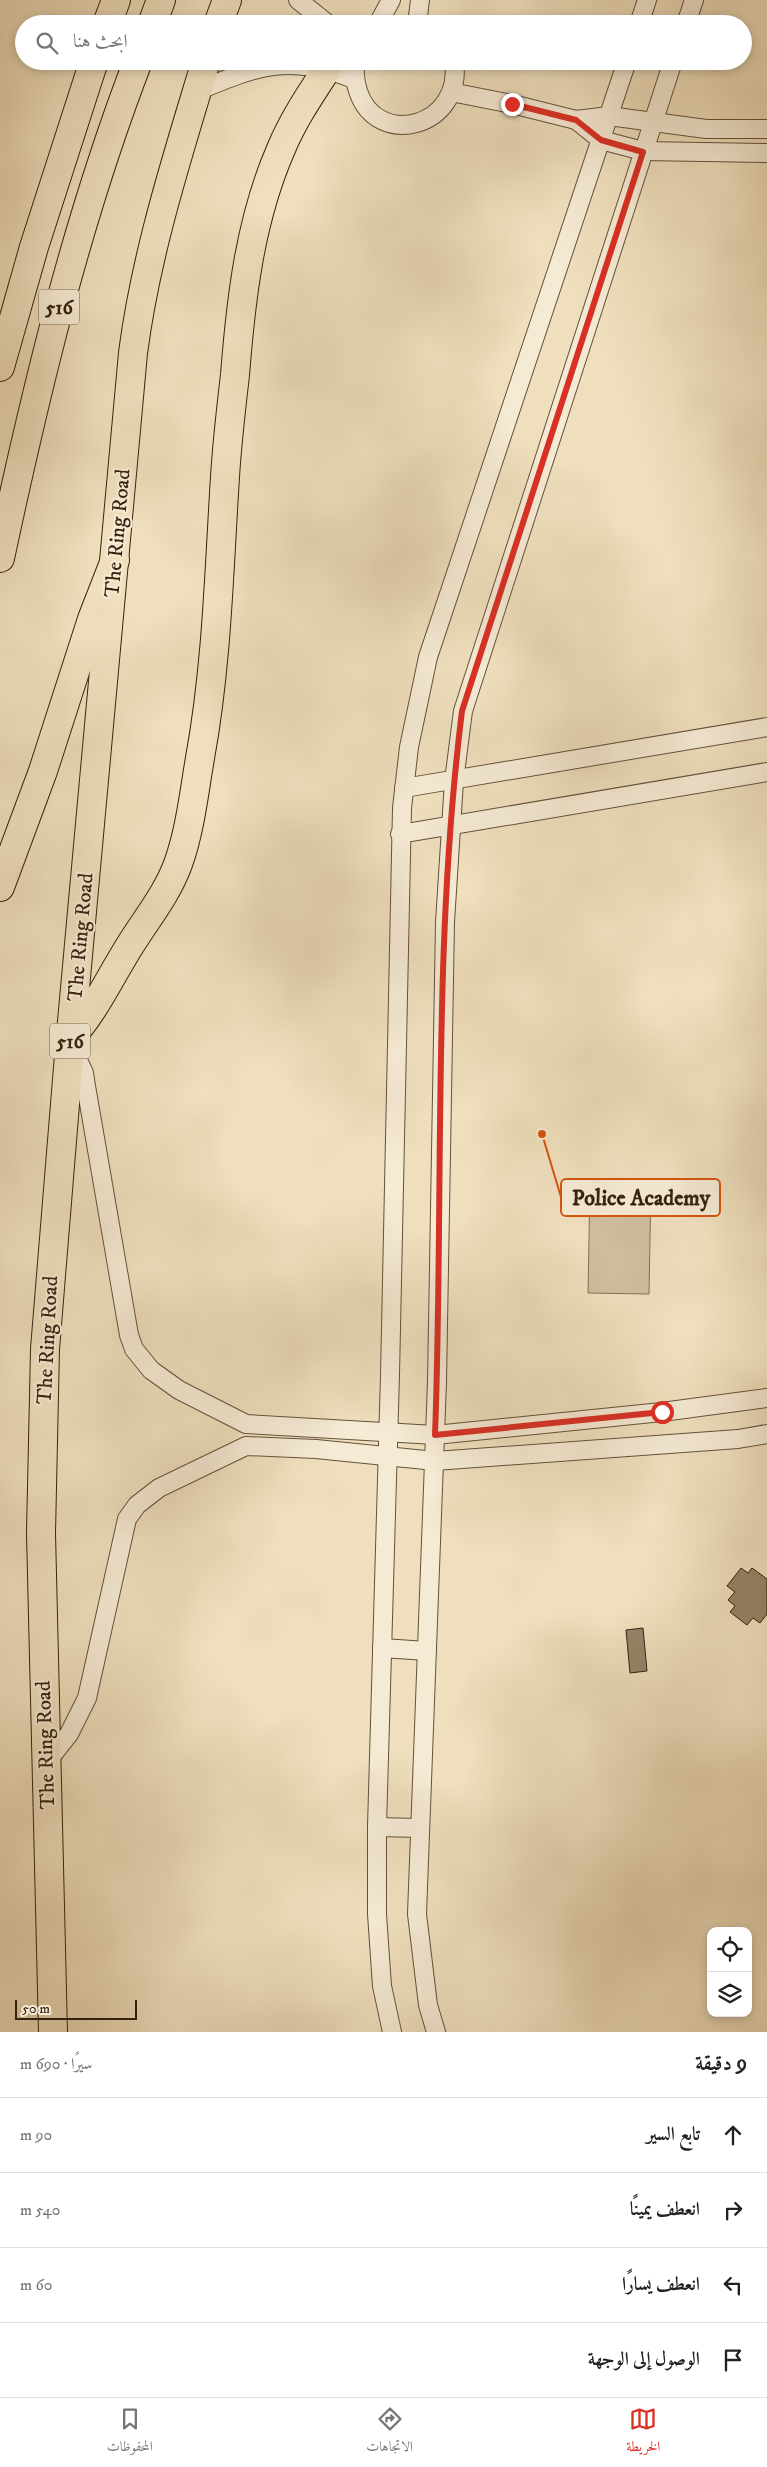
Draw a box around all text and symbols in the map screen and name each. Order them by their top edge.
search box [15,15,752,70]
icon: search [33,29,61,57]
text: ابحث هنا [73,30,128,53]
route end [501,93,524,116]
road number: 516 [39,290,79,324]
street label: The Ring Road [99,467,137,598]
street label: The Ring Road [62,871,100,1002]
road number: 516 [50,1024,90,1058]
callout: Police Academy [561,1179,720,1216]
text: Police Academy [572,1185,711,1212]
street label: The Ring Road [32,1275,64,1405]
route start [651,1401,674,1424]
street label: The Ring Road [31,1680,61,1810]
map controls [707,1927,752,2017]
button: locate [707,1927,752,1972]
button: layers [707,1972,752,2017]
scale bar [15,1997,138,2020]
text: 50 m [22,2000,50,2018]
text: 9 دقيقة [695,2051,747,2077]
text: سيرًا · 690 m [20,2054,92,2074]
icon: ahead [719,2121,747,2149]
text: تابع السير [646,2123,700,2146]
text: 90 m [20,2125,52,2145]
icon: right [719,2196,747,2224]
text: انعطف يمينًا [630,2198,700,2221]
text: 540 m [20,2200,60,2220]
icon: left [719,2271,747,2299]
text: انعطف يسارًا [622,2273,700,2296]
text: 60 m [20,2275,52,2295]
icon: arrive [719,2346,747,2374]
text: الوصول إلى الوجهة [588,2348,700,2371]
tab: المحفوظات [107,2405,153,2460]
tab: الاتجاهات [366,2405,413,2460]
tab: الخريطة [626,2405,660,2460]

